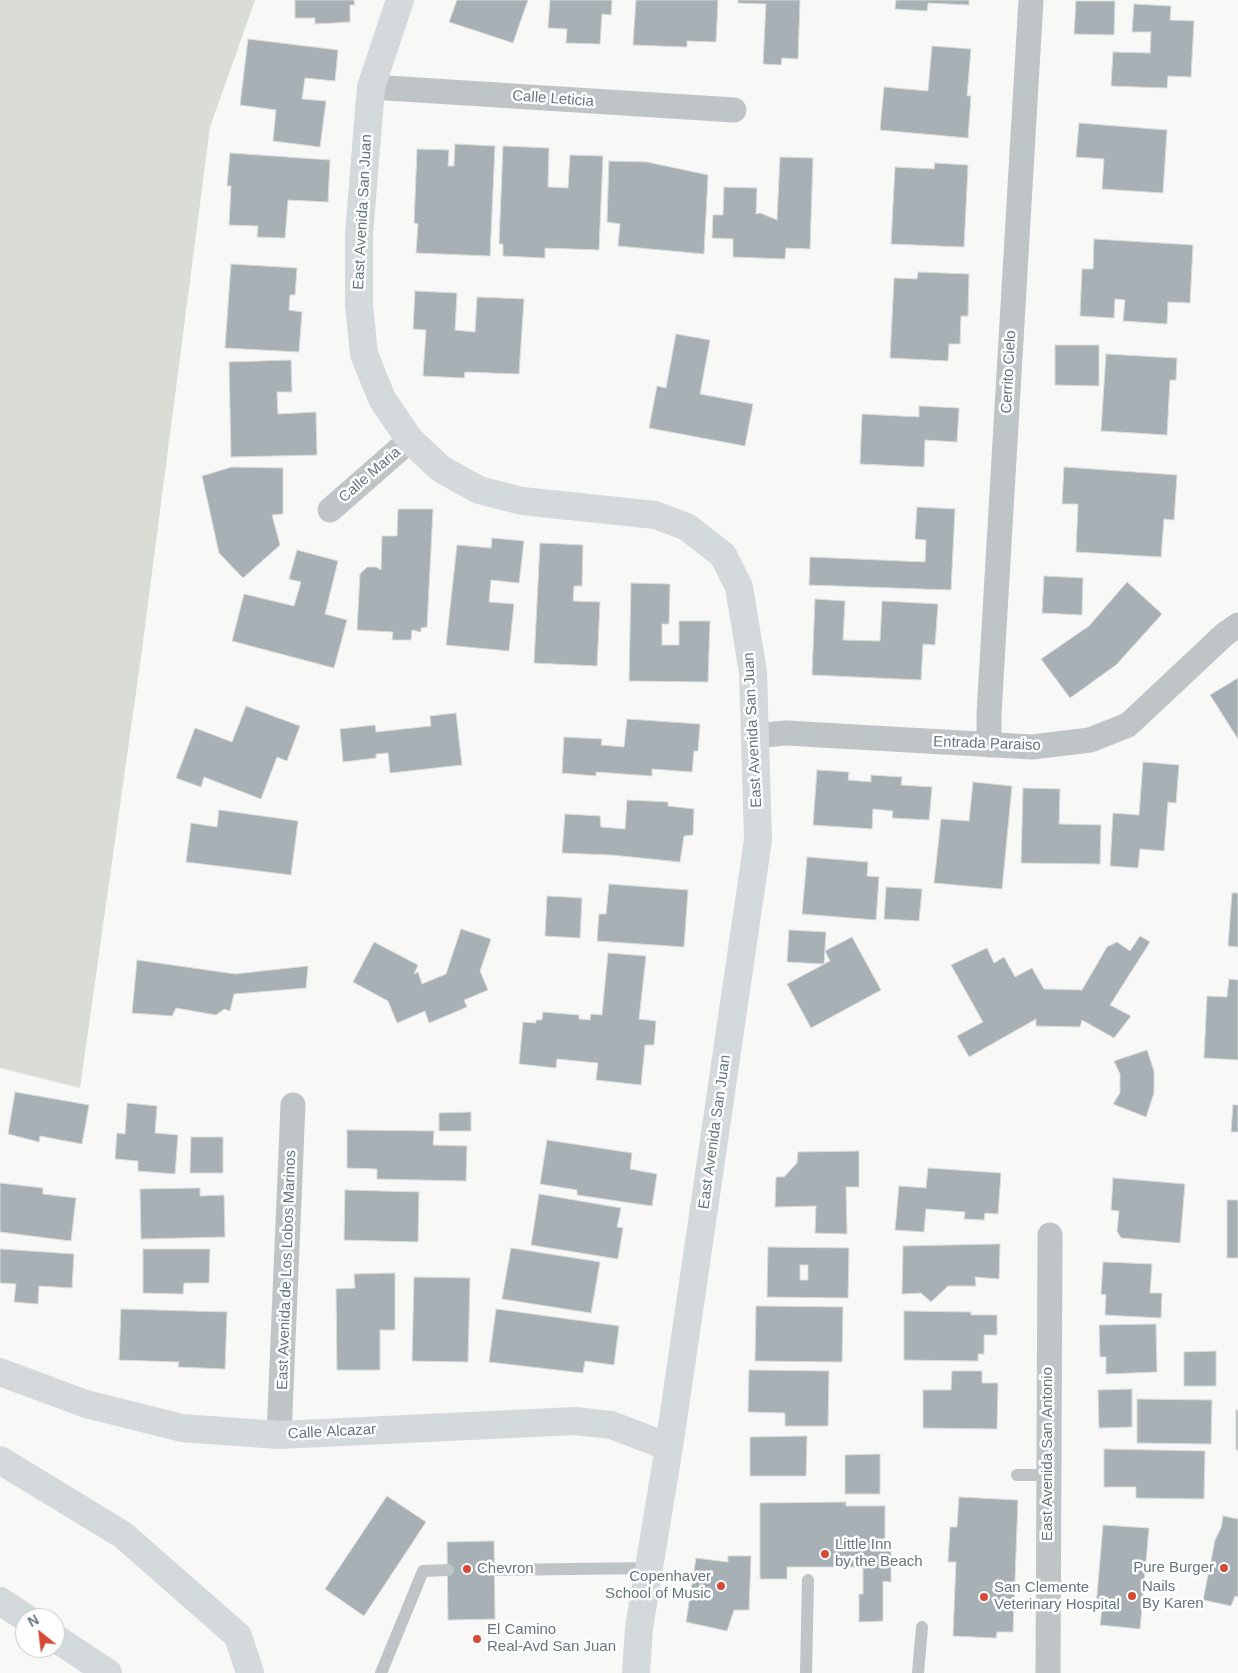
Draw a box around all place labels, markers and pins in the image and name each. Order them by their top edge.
place label: Little Inn by the Beach [835,1536,923,1571]
marker: Little Inn by the Beach [819,1548,831,1560]
place label: Pure Burger [1133,1559,1214,1577]
place label: Chevron [477,1560,534,1578]
marker: Pure Burger [1218,1562,1230,1574]
marker: Chevron [461,1563,473,1575]
place label: Copenhaver School of Music [605,1568,711,1603]
place label: Nails By Karen [1142,1578,1204,1613]
place label: San Clemente Veterinary Hospital [994,1579,1120,1614]
marker: Copenhaver School of Music [715,1580,727,1592]
marker: Nails By Karen [1126,1590,1138,1602]
marker: San Clemente Veterinary Hospital [978,1591,990,1603]
place label: El Camino Real-Avd San Juan [487,1621,616,1656]
marker: El Camino Real-Avd San Juan [471,1633,483,1645]

